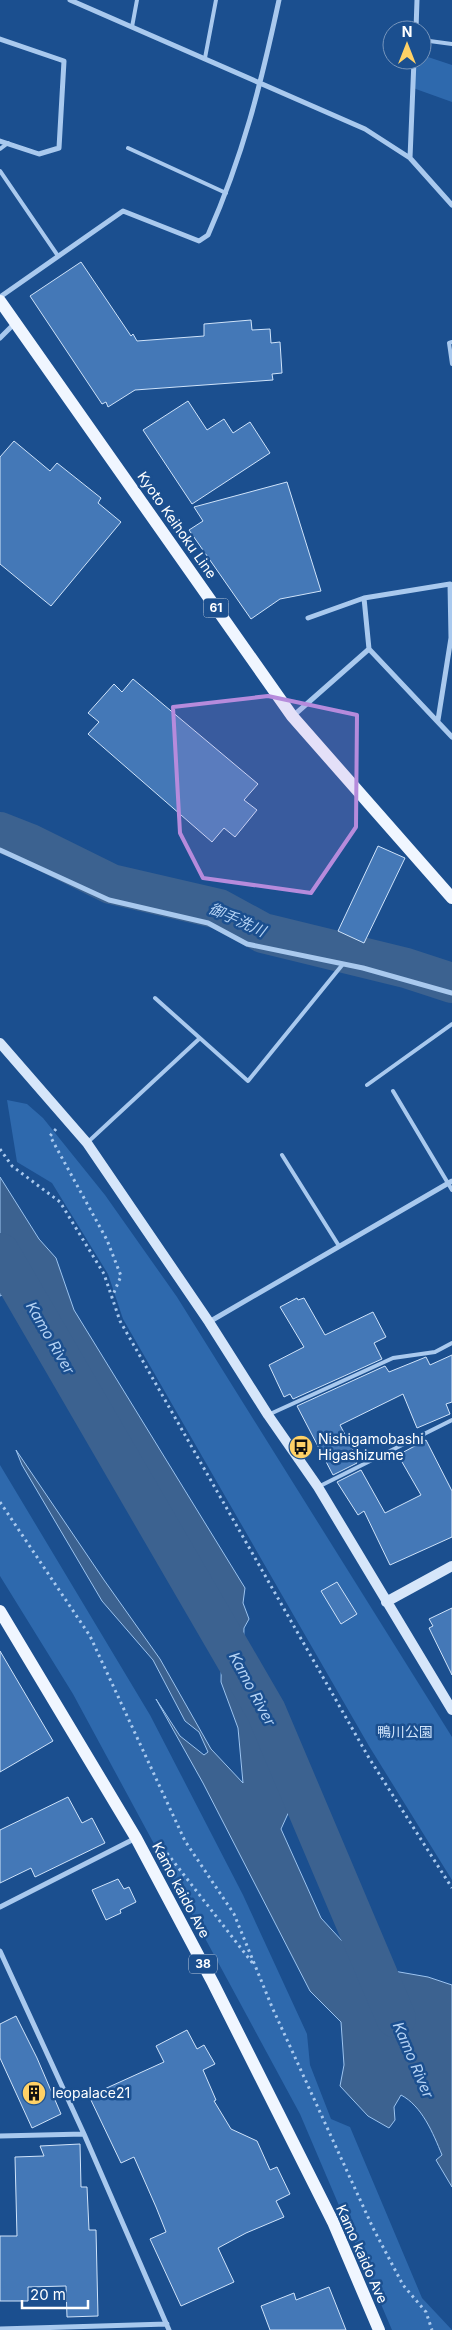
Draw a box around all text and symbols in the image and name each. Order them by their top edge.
north arrow [382,20,432,70]
text: N [402,23,412,40]
street label: Kyoto Keihoku Line [134,468,221,581]
road number: 61 [204,598,228,618]
water label: 御手洗川 [206,899,270,941]
water label: Kamo River [22,1298,79,1378]
place label: Nishigamobashi Higashizume [318,1430,424,1463]
bus stop icon: Nishigamobashi Higashizume [288,1434,314,1460]
water label: Kamo River [225,1649,280,1729]
park label: 鴨川公園 [377,1723,433,1740]
street label: Kamo kaido Ave [149,1839,214,1941]
road number: 38 [189,1955,217,1974]
water label: Kamo River [389,2019,438,2101]
building icon: leopalace21 [21,2080,47,2106]
place label: leopalace21 [52,2084,130,2101]
street label: Kamo kaido Ave [333,2202,392,2306]
scale bar [22,2278,89,2310]
text: 20 m [30,2285,66,2304]

